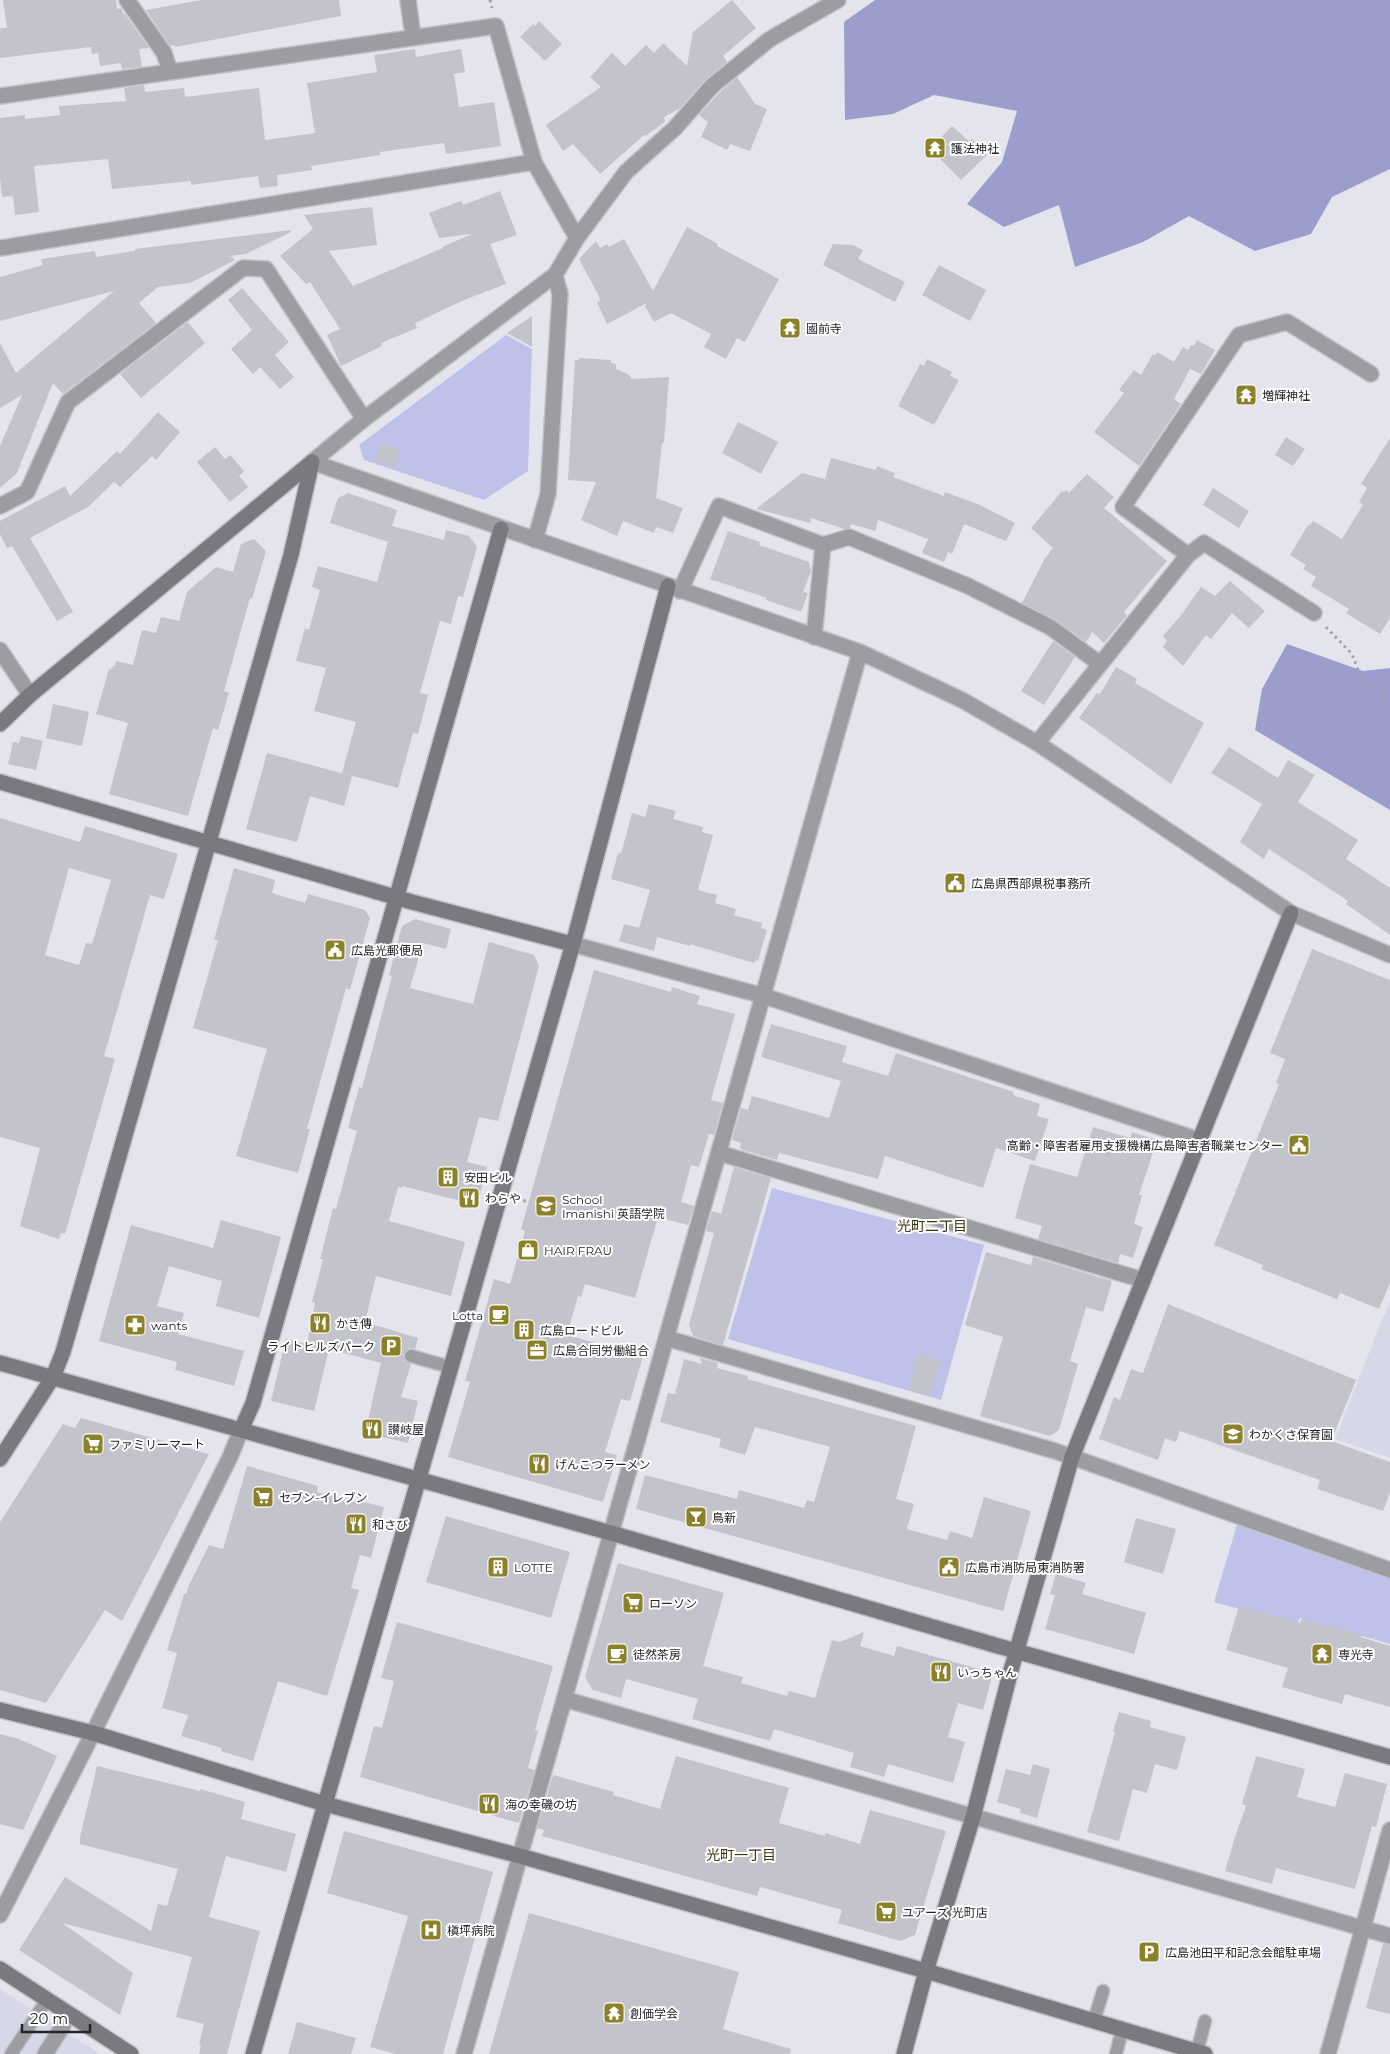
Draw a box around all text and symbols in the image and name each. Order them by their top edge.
temple icon: 護法神社 [923,136,947,160]
place label: 護法神社 [951,141,999,156]
temple icon: 國前寺 [778,316,802,340]
place label: 國前寺 [806,321,842,336]
temple icon: 増輝神社 [1234,383,1258,407]
place label: 増輝神社 [1262,388,1310,403]
public building icon: 広島県西部県税事務所 [943,871,967,895]
place label: 広島県西部県税事務所 [971,876,1091,891]
public building icon: 広島光郵便局 [323,938,347,962]
place label: 広島光郵便局 [351,943,423,958]
public building icon: 高齢・障害者雇用支援機構広島障害者職業センター [1287,1133,1311,1157]
place label: 高齢・障害者雇用支援機構広島障害者職業センター [1007,1138,1283,1153]
building icon: 安田ビル [436,1165,460,1189]
place label: 安田ビル [464,1170,512,1185]
restaurant icon: わらや [457,1186,481,1210]
place label: わらや [485,1191,521,1206]
place label: School Imanishi 英語学院 [562,1192,665,1221]
school or university icon: School Imanishi 英語学院 [534,1194,558,1218]
district label: 光町二丁目 [897,1217,967,1235]
shop icon: HAIR FRAU [516,1238,540,1262]
place label: HAIR FRAU [544,1243,612,1258]
cafe icon: Lotta [487,1303,511,1327]
place label: Lotta [452,1308,483,1323]
restaurant icon: かき傳 [308,1311,332,1335]
pharmacy icon: wants [123,1313,147,1337]
place label: かき傳 [336,1316,372,1331]
place label: wants [151,1318,187,1333]
building icon: 広島ロードビル [512,1318,536,1342]
place label: 広島ロードビル [540,1323,624,1338]
parking icon: ライトヒルズパーク [379,1334,403,1358]
office icon: 広島合同労働組合 [525,1338,549,1362]
place label: ライトヒルズパーク [267,1339,375,1354]
place label: 広島合同労働組合 [553,1343,649,1358]
restaurant icon: 讃岐屋 [360,1417,384,1441]
place label: 讃岐屋 [388,1422,424,1437]
school or university icon: わかくさ保育園 [1221,1422,1245,1446]
place label: わかくさ保育園 [1249,1427,1333,1442]
supermarket icon: ファミリーマート [81,1432,105,1456]
place label: ファミリーマート [109,1437,205,1452]
restaurant icon: げんこつラーメン [527,1452,551,1476]
place label: げんこつラーメン [555,1457,651,1472]
supermarket icon: セブン-イレブン [251,1485,275,1509]
place label: セブン-イレブン [279,1490,368,1505]
bar icon: 鳥新 [684,1505,708,1529]
place label: 鳥新 [712,1510,736,1525]
restaurant icon: 和さび [344,1512,368,1536]
place label: 和さび [372,1517,408,1532]
building icon: LOTTE [486,1555,510,1579]
public building icon: 広島市消防局東消防署 [937,1555,961,1579]
place label: LOTTE [514,1560,553,1575]
place label: 広島市消防局東消防署 [965,1560,1085,1575]
supermarket icon: ローソン [621,1591,645,1615]
place label: ローソン [649,1596,697,1611]
cafe icon: 徒然茶房 [605,1642,629,1666]
temple icon: 専光寺 [1310,1642,1334,1666]
place label: 徒然茶房 [633,1647,681,1662]
place label: 専光寺 [1338,1647,1374,1662]
restaurant icon: いっちゃん [929,1660,953,1684]
place label: いっちゃん [957,1665,1017,1680]
restaurant icon: 海の幸磯の坊 [477,1792,501,1816]
place label: 海の幸磯の坊 [505,1797,577,1812]
district label: 光町一丁目 [706,1846,776,1864]
supermarket icon: ユアーズ 光町店 [874,1900,898,1924]
place label: ユアーズ 光町店 [902,1905,988,1920]
hospital icon: 槇坪病院 [419,1918,443,1942]
place label: 槇坪病院 [447,1923,495,1938]
parking icon: 広島池田平和記念会館駐車場 [1137,1940,1161,1964]
place label: 広島池田平和記念会館駐車場 [1165,1945,1321,1960]
temple icon: 創価学会 [602,2001,626,2025]
scale bar [22,2002,90,2034]
place label: 創価学会 [630,2006,678,2021]
text: 20 m [30,2009,68,2028]

